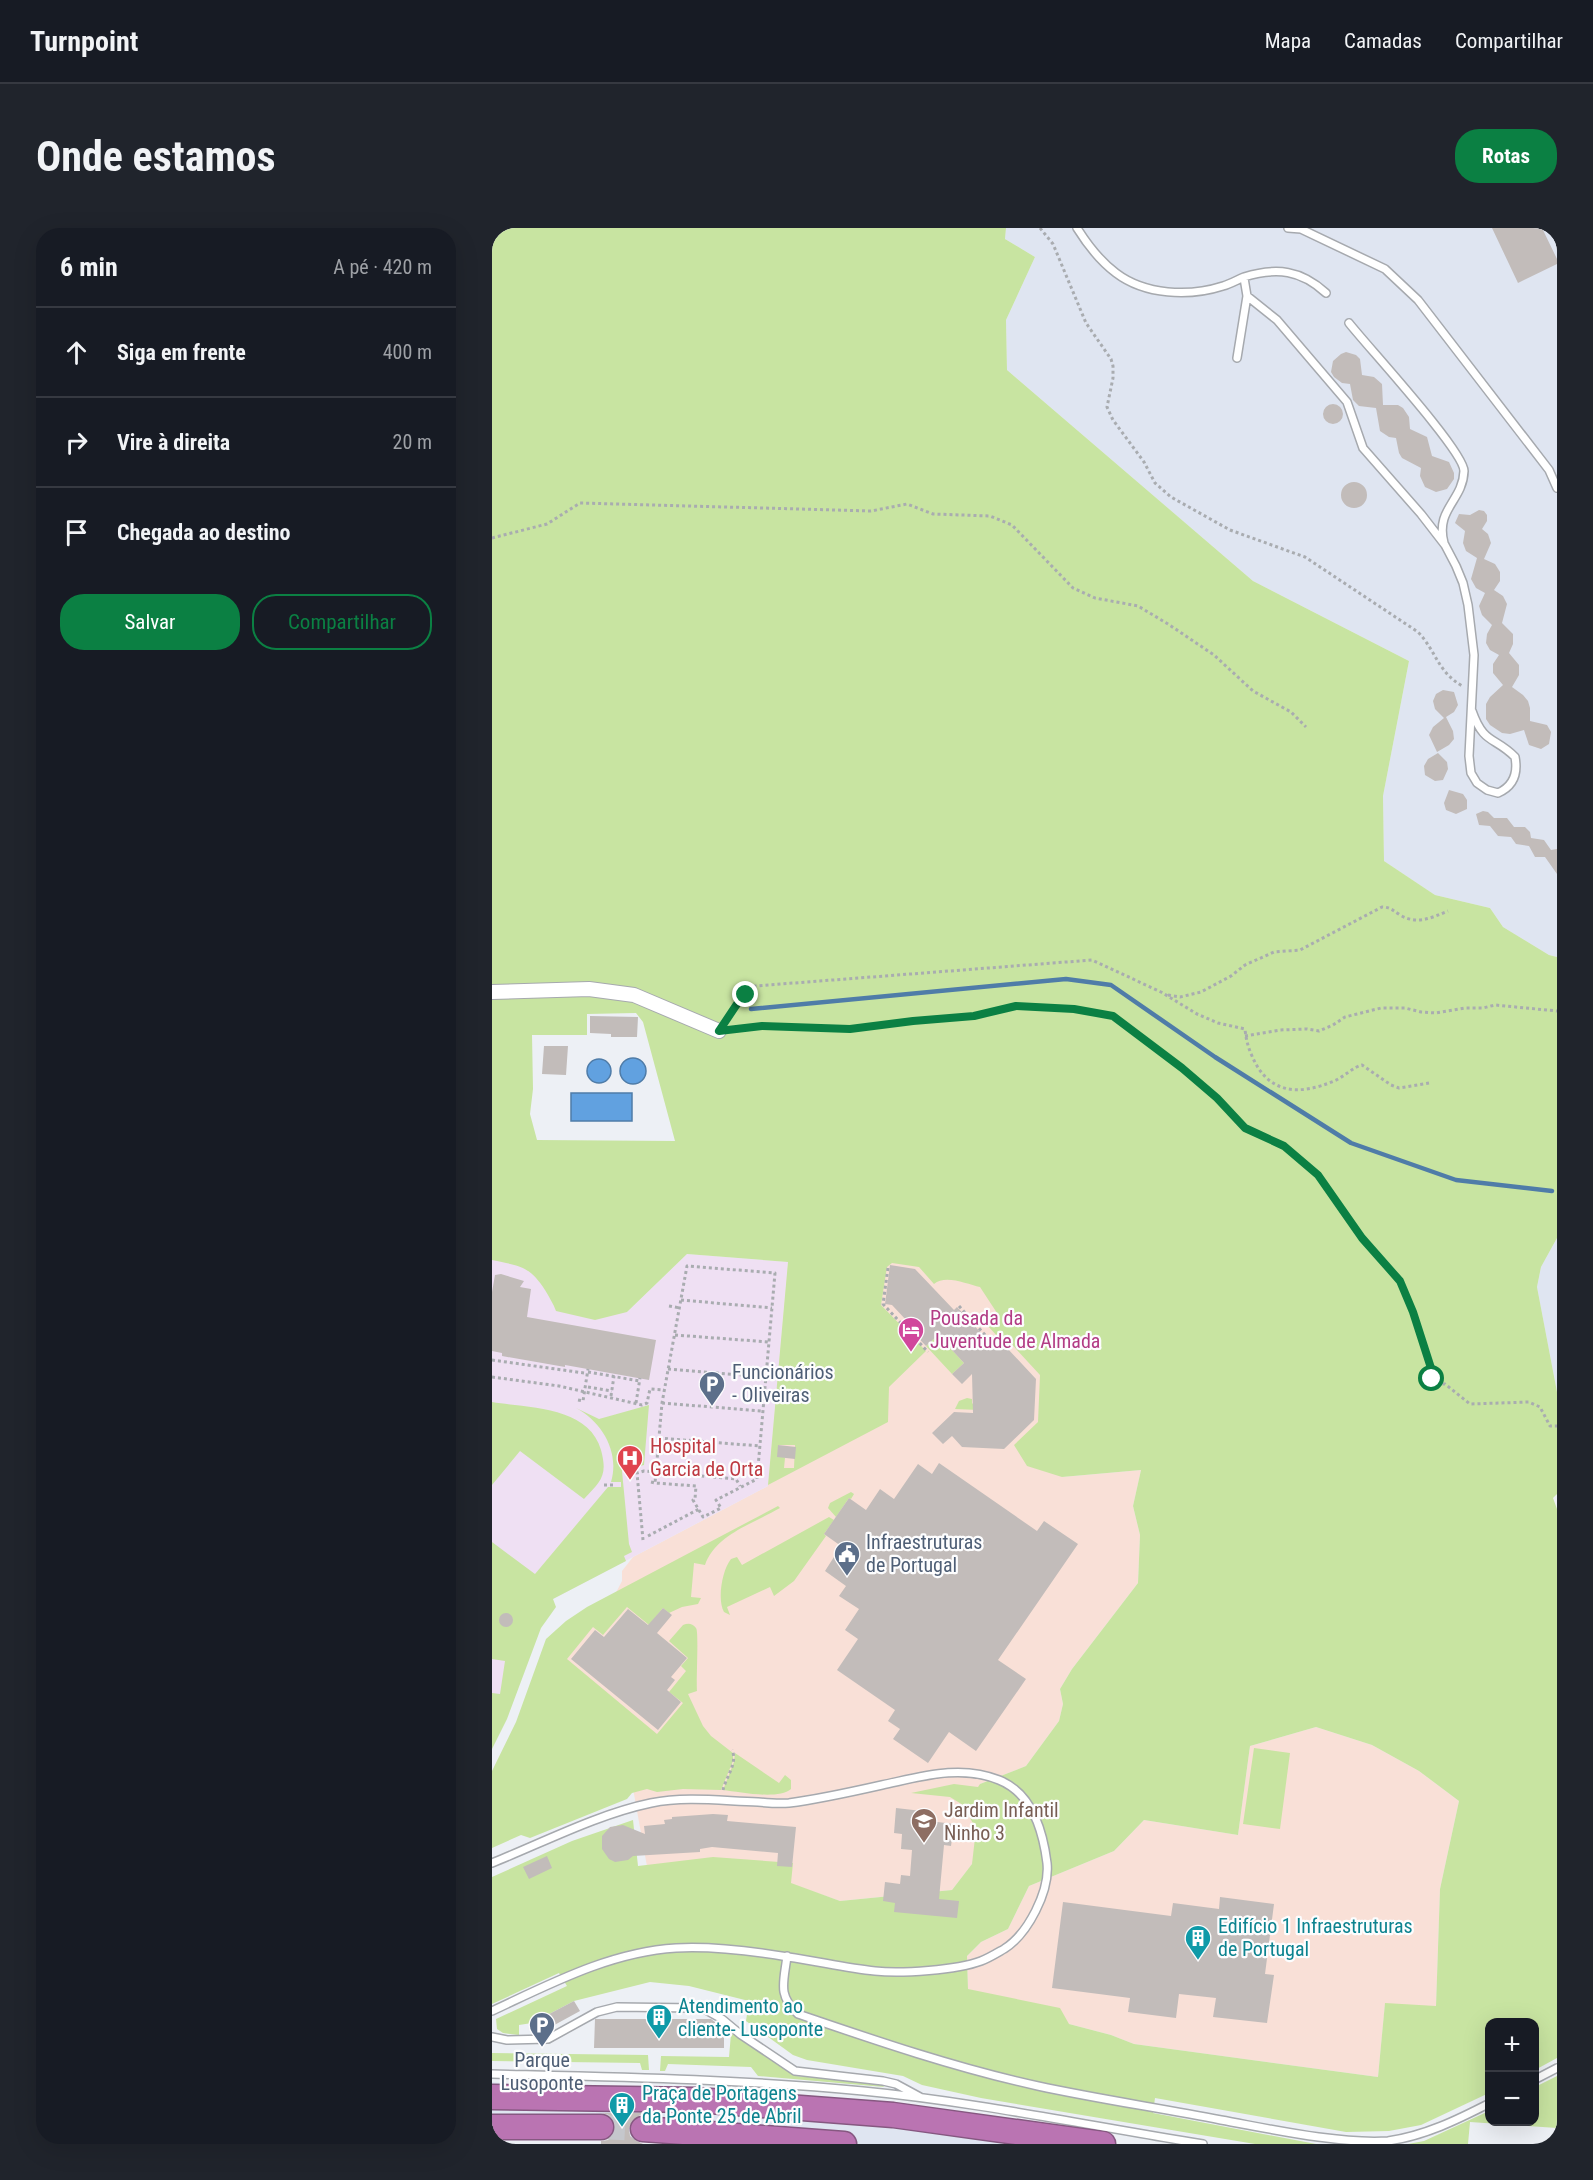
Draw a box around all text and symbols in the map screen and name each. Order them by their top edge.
text: Turnpoint [30,25,138,58]
text: Mapa [1265,29,1311,53]
text: Camadas [1344,29,1422,53]
text: Compartilhar [1455,29,1563,53]
button: Rotas [1455,129,1557,183]
text: Onde estamos [36,132,276,181]
text: 6 min [60,252,118,282]
text: A pé · 420 m [333,255,432,279]
icon: ahead [60,336,93,369]
text: Siga em frente [117,340,246,365]
text: 400 m [383,340,432,364]
icon: right [60,426,93,459]
text: Vire à direita [117,430,230,455]
text: 20 m [393,430,432,454]
icon: arrive [60,516,93,549]
text: Chegada ao destino [117,520,291,545]
button: Salvar [60,594,240,650]
button: Compartilhar [252,594,432,650]
route end [732,981,758,1007]
place label: Pousada da Juventude de Almada [930,1306,1100,1353]
hotel icon: Pousada da Juventude de Almada [896,1315,926,1353]
place label: Funcionários - Oliveiras [732,1360,834,1407]
route start [1418,1365,1444,1391]
parking icon: Funcionários - Oliveiras [697,1369,727,1407]
place label: Hospital Garcia de Orta [650,1434,763,1481]
hospital icon: Hospital Garcia de Orta [615,1443,645,1481]
place label: Infraestruturas de Portugal [866,1530,982,1577]
public building icon: Infraestruturas de Portugal [832,1539,862,1577]
place label: Jardim Infantil Ninho 3 [944,1798,1059,1845]
school or university icon: Jardim Infantil Ninho 3 [909,1806,939,1844]
place label: Edifício 1 Infraestruturas de Portugal [1218,1914,1413,1961]
building icon: Edifício 1 Infraestruturas de Portugal [1183,1923,1213,1961]
place label: Atendimento ao cliente- Lusoponte [678,1994,823,2041]
building icon: Atendimento ao cliente- Lusoponte [644,2002,674,2040]
parking icon: Parque Lusoponte [527,2010,557,2048]
map controls [1485,2018,1539,2126]
button: + [1485,2018,1539,2072]
place label: Parque Lusoponte [501,2048,583,2095]
button: − [1485,2072,1539,2126]
place label: Praça de Portagens da Ponte 25 de Abril [642,2081,802,2128]
building icon: Praça de Portagens da Ponte 25 de Abril [607,2090,637,2128]

